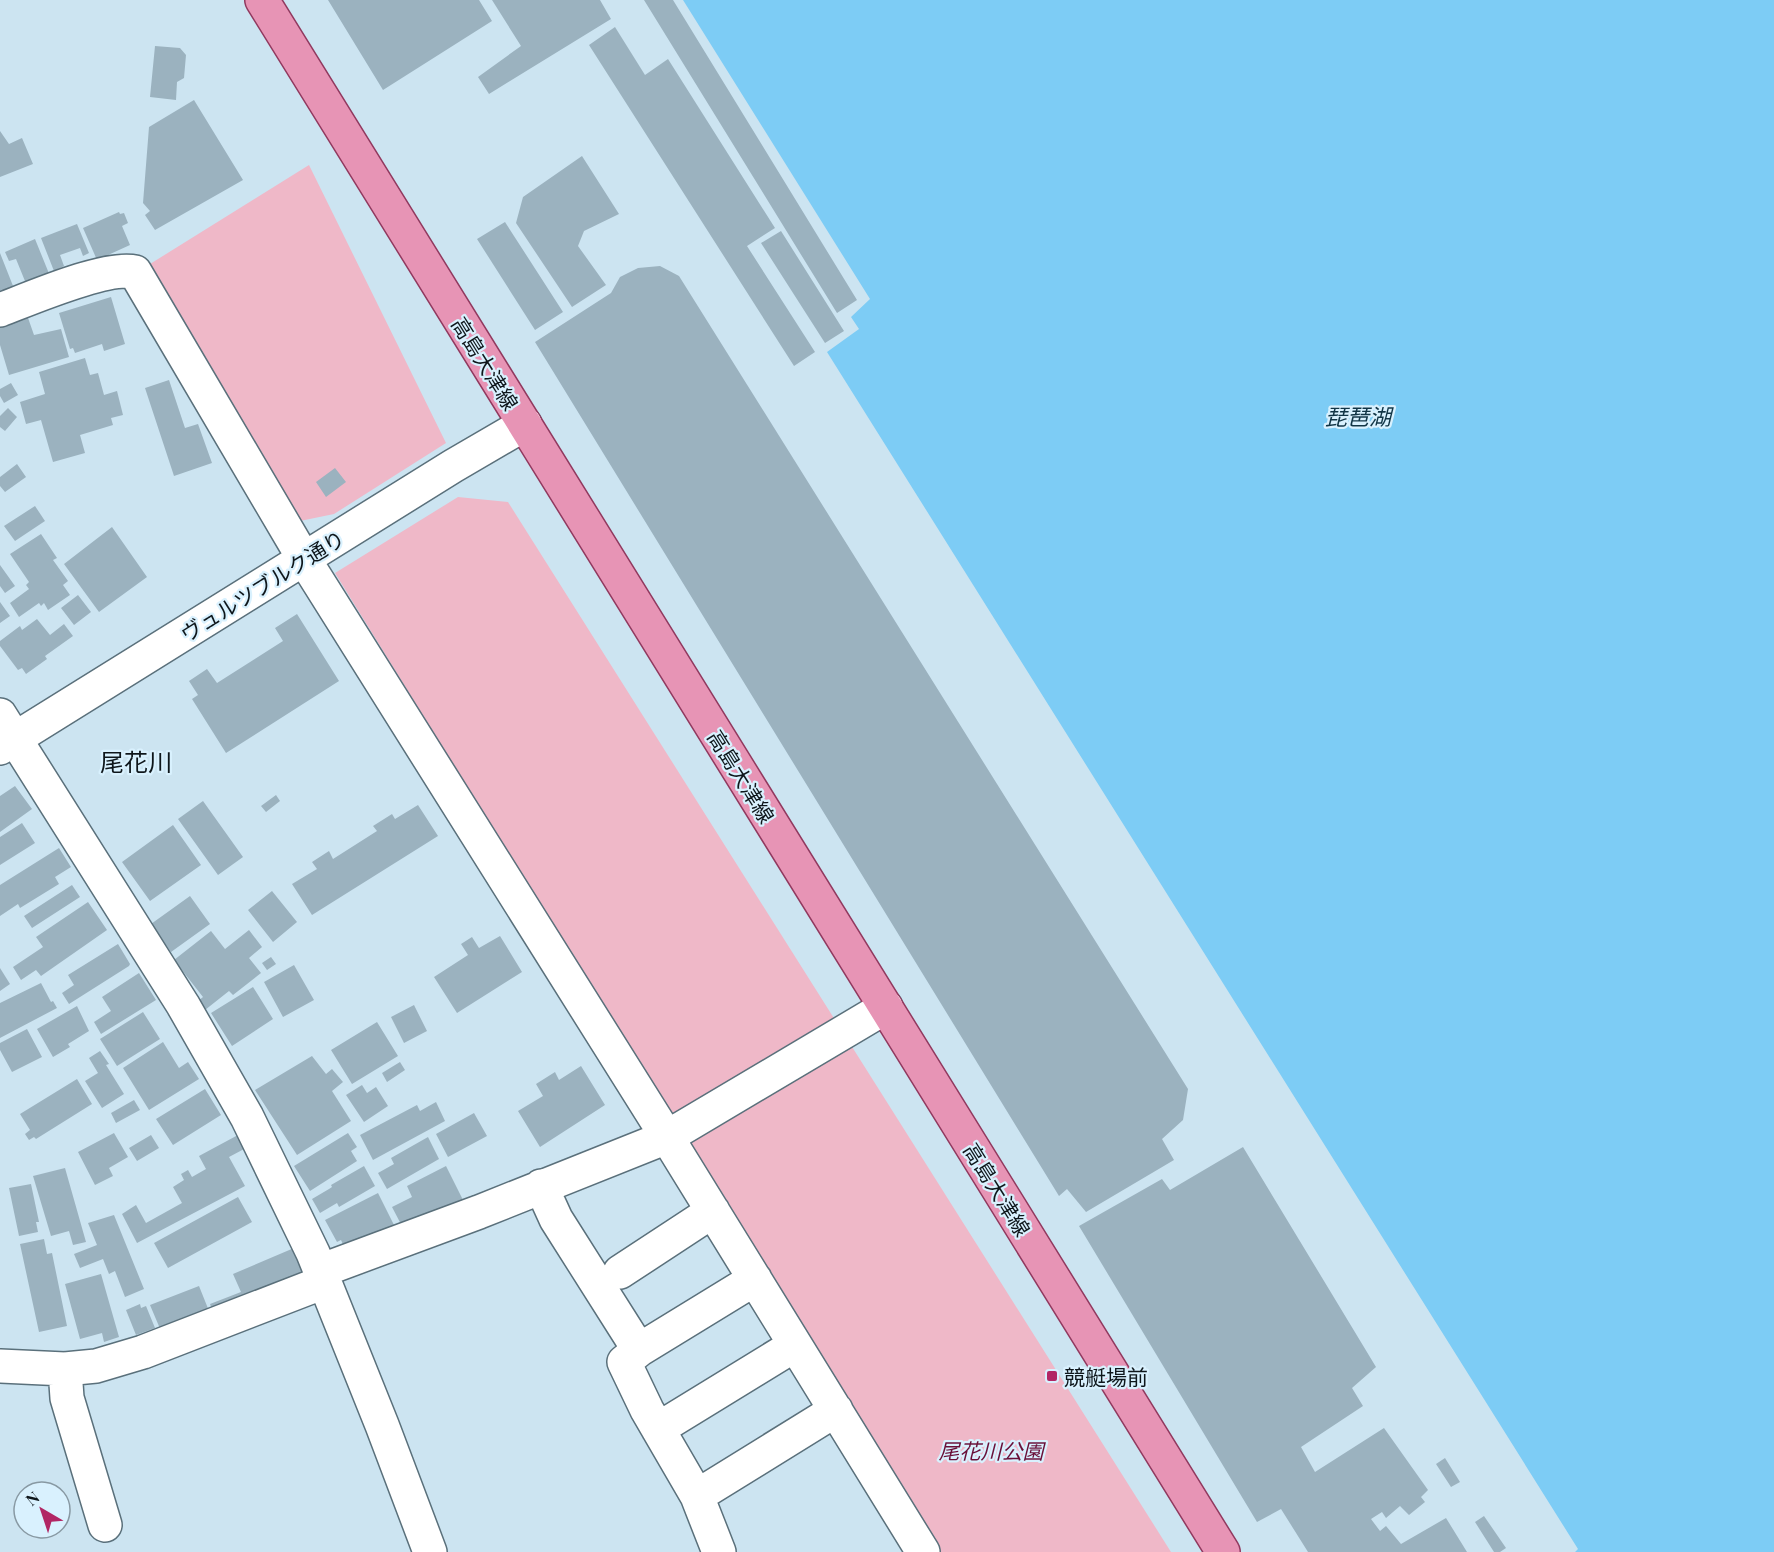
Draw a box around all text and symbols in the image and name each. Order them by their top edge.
street label: 高島大津線 [446,311,526,415]
water label: 琵琶湖 [1325,401,1394,431]
street label: ヴュルツブルク通り [174,523,350,647]
street label: 高島大津線 [702,724,782,828]
district label: 尾花川 [100,745,172,777]
street label: 高島大津線 [958,1137,1038,1241]
place label: 競艇場前 [1064,1362,1148,1390]
marker: 競艇場前 [1045,1369,1059,1383]
park label: 尾花川公園 [939,1436,1046,1464]
north arrow [12,1480,72,1540]
text: N [21,1486,44,1510]

